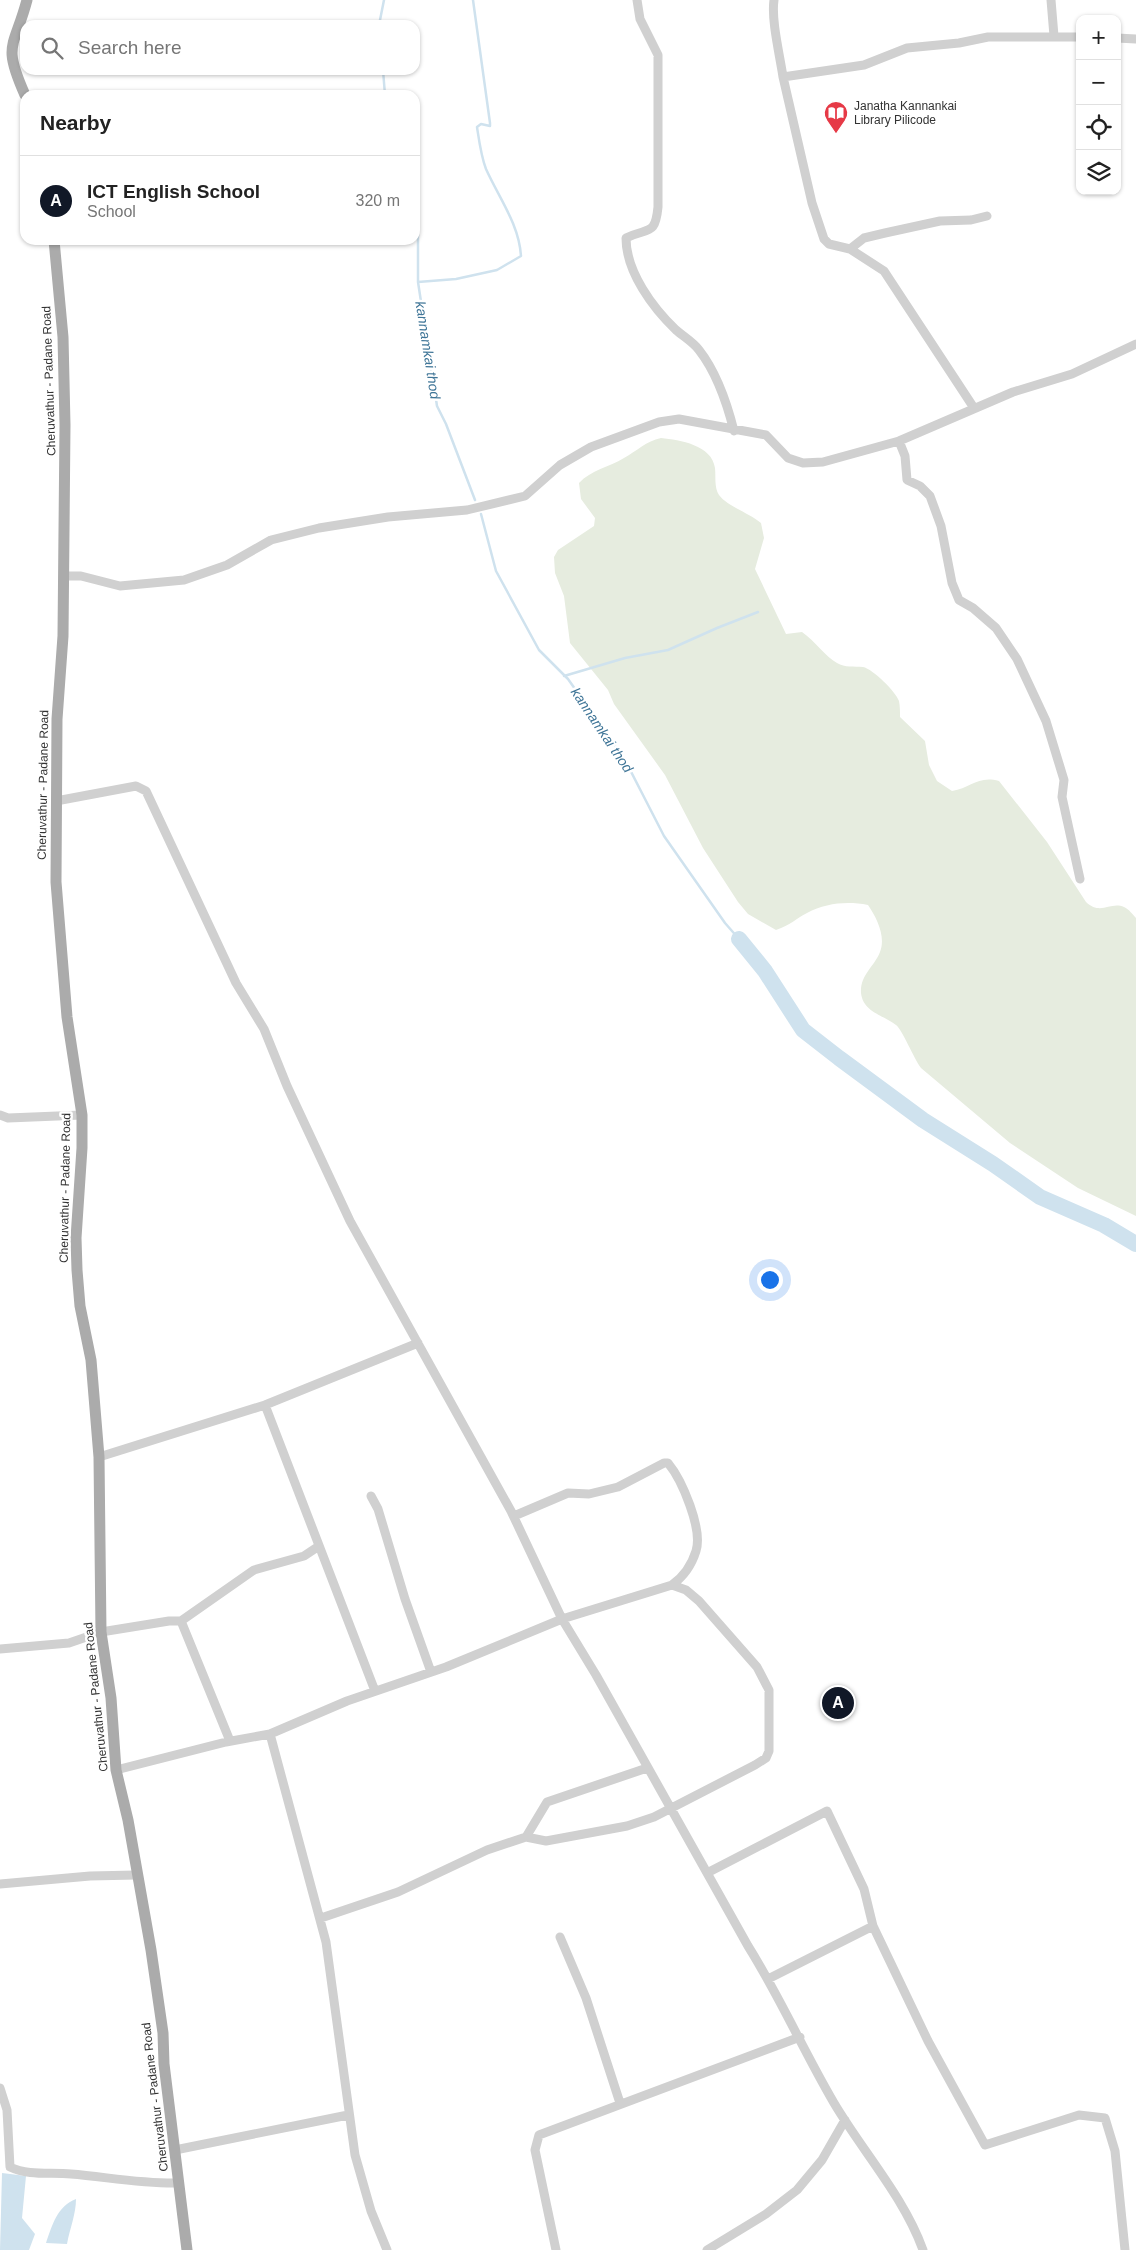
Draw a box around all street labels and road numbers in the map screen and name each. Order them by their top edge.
street label: Cheruvathur - Padane Road [39,306,59,456]
street label: Cheruvathur - Padane Road [35,710,51,860]
street label: Cheruvathur - Padane Road [57,1113,73,1263]
street label: Cheruvathur - Padane Road [81,1622,111,1772]
street label: Cheruvathur - Padane Road [139,2022,171,2172]

